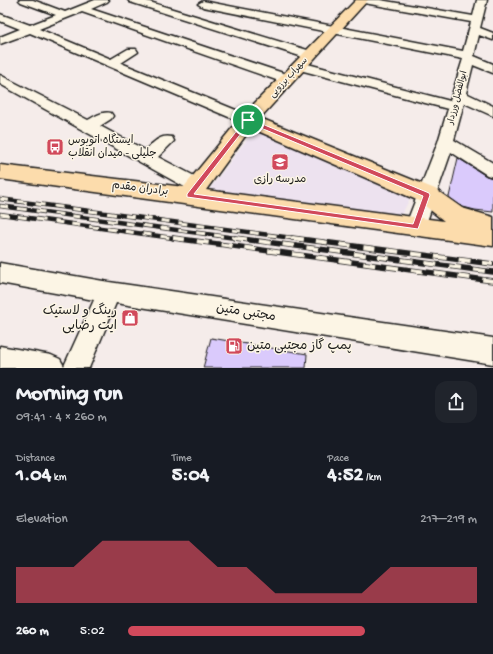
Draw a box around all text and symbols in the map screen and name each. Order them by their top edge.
street label: سهراب برزویی [268,56,310,100]
street label: ابوالفضل ورزدار [445,70,470,127]
pin [231,103,265,137]
icon: arrive [237,109,259,131]
place label: ایستگاه اتوبوس جلیلی - میدان انقلاب [68,133,157,160]
bus stop icon: ایستگاه اتوبوس جلیلی - میدان انقلاب [45,137,65,157]
school or university icon: مدرسه رازی [270,152,290,172]
place label: مدرسه رازی [254,173,306,186]
street label: برادران مقدم [111,179,169,199]
street label: مجتبی متین [215,301,277,325]
place label: رینگ و لاستیک ایت رضایی [43,302,117,334]
shop icon: رینگ و لاستیک ایت رضایی [120,308,140,328]
fuel station icon: پمپ گاز مجتبی متین [224,336,244,356]
place label: پمپ گاز مجتبی متین [247,337,352,354]
button: share [435,381,477,423]
text: Morning run [16,382,122,408]
text: 09:41 · 4 × 260 m [16,410,107,425]
text: Distance [16,453,55,465]
text: Time [172,453,192,465]
text: Pace [327,453,349,465]
text: 1.04 [16,465,51,488]
text: 5:04 [172,465,209,488]
text: 4:52 [327,465,363,488]
text: km [51,472,67,484]
text: /km [363,472,381,484]
text: Elevation [16,512,68,527]
text: 217–219 m [420,512,477,527]
text: 260 m [16,624,49,639]
text: 5:02 [80,624,105,639]

